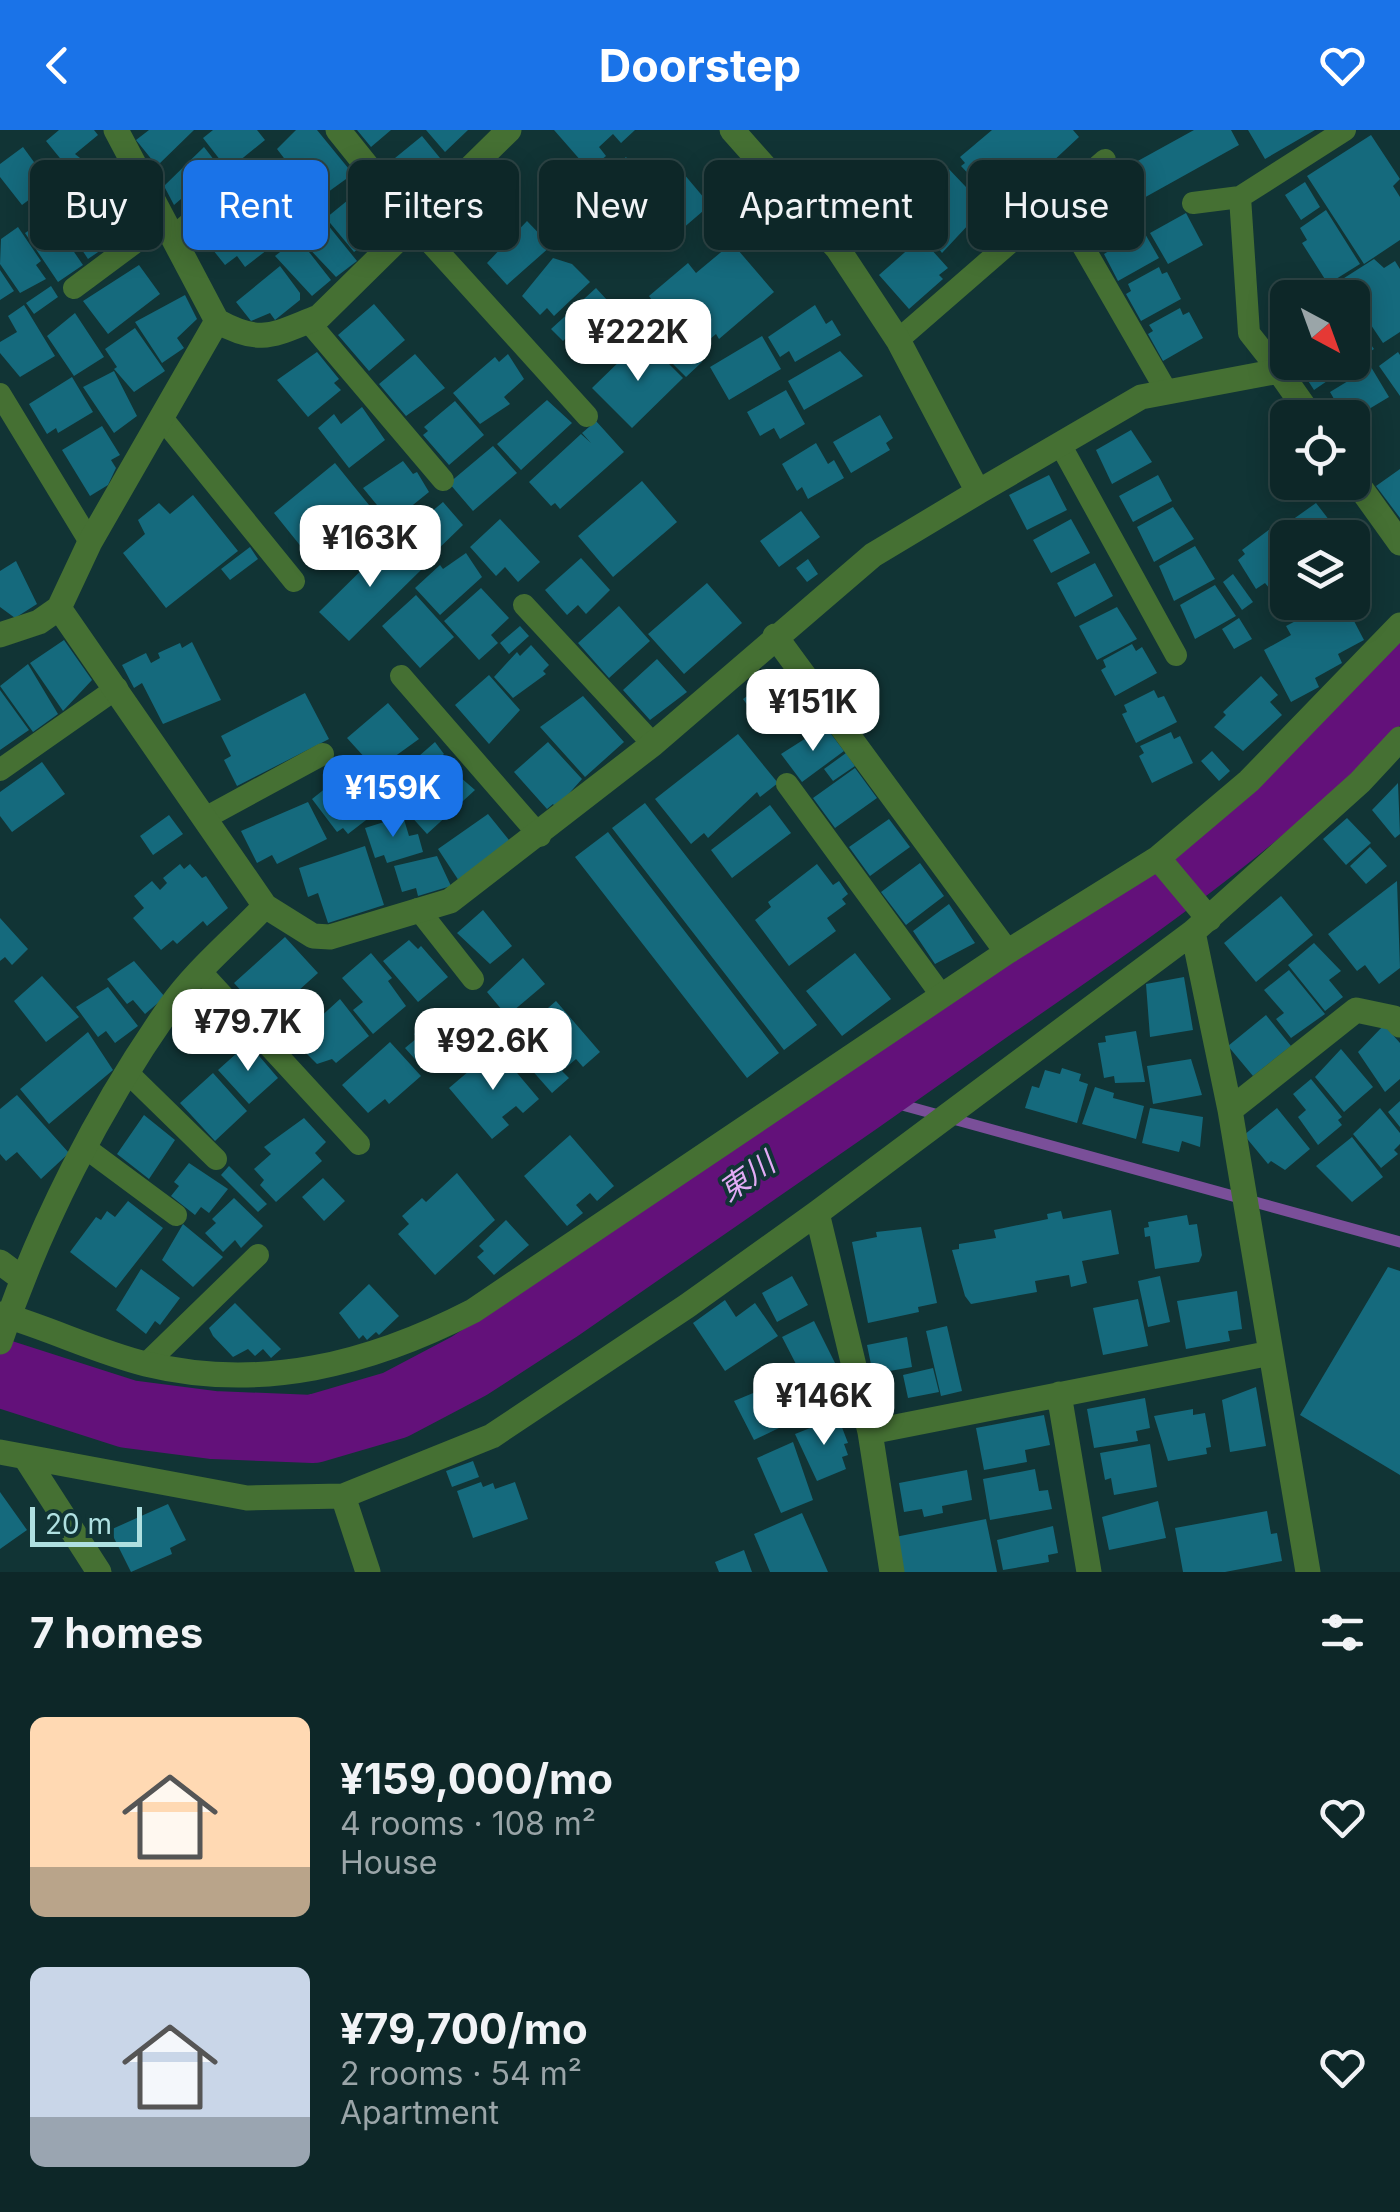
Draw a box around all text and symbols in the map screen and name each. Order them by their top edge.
icon: back [30,38,85,93]
text: Doorstep [599,38,801,93]
icon: heart [1315,38,1370,93]
chip: Buy [30,160,163,250]
chip: Rent [183,160,328,250]
chip: Filters [348,160,519,250]
chip: New [539,160,684,250]
chip: Apartment [704,160,948,250]
chip: House [968,160,1144,250]
north arrow [1270,280,1370,380]
map controls [1270,280,1370,620]
pin: ¥222K [568,299,708,384]
text: ¥222K [587,312,689,351]
button: locate [1270,400,1370,500]
pin: ¥163K [300,505,440,590]
text: ¥163K [322,518,418,557]
button: layers [1270,520,1370,620]
pin: ¥151K [743,669,883,754]
text: ¥151K [768,682,858,721]
pin: ¥159K [323,755,463,840]
text: ¥159K [345,768,441,807]
pin: ¥79.7K [167,989,329,1074]
text: ¥79.7K [194,1002,302,1041]
pin: ¥92.6K [412,1008,574,1093]
text: ¥92.6K [437,1021,549,1060]
water label: 東川 [712,1143,784,1208]
pin: ¥146K [754,1363,894,1448]
text: ¥146K [775,1376,873,1415]
scale bar [30,1502,142,1546]
text: 20 m [45,1507,112,1541]
icon: filters [1315,1605,1370,1660]
text: 7 homes [30,1607,203,1658]
text: ¥159,000/mo [340,1753,613,1804]
icon: home [110,1757,230,1877]
icon: heart [1315,1790,1370,1845]
text: 4 rooms · 108 m² [340,1804,596,1843]
text: House [340,1843,437,1882]
text: ¥79,700/mo [340,2003,588,2054]
icon: home [110,2007,230,2127]
icon: heart [1315,2040,1370,2095]
text: 2 rooms · 54 m² [340,2054,582,2093]
text: Apartment [340,2093,499,2132]

